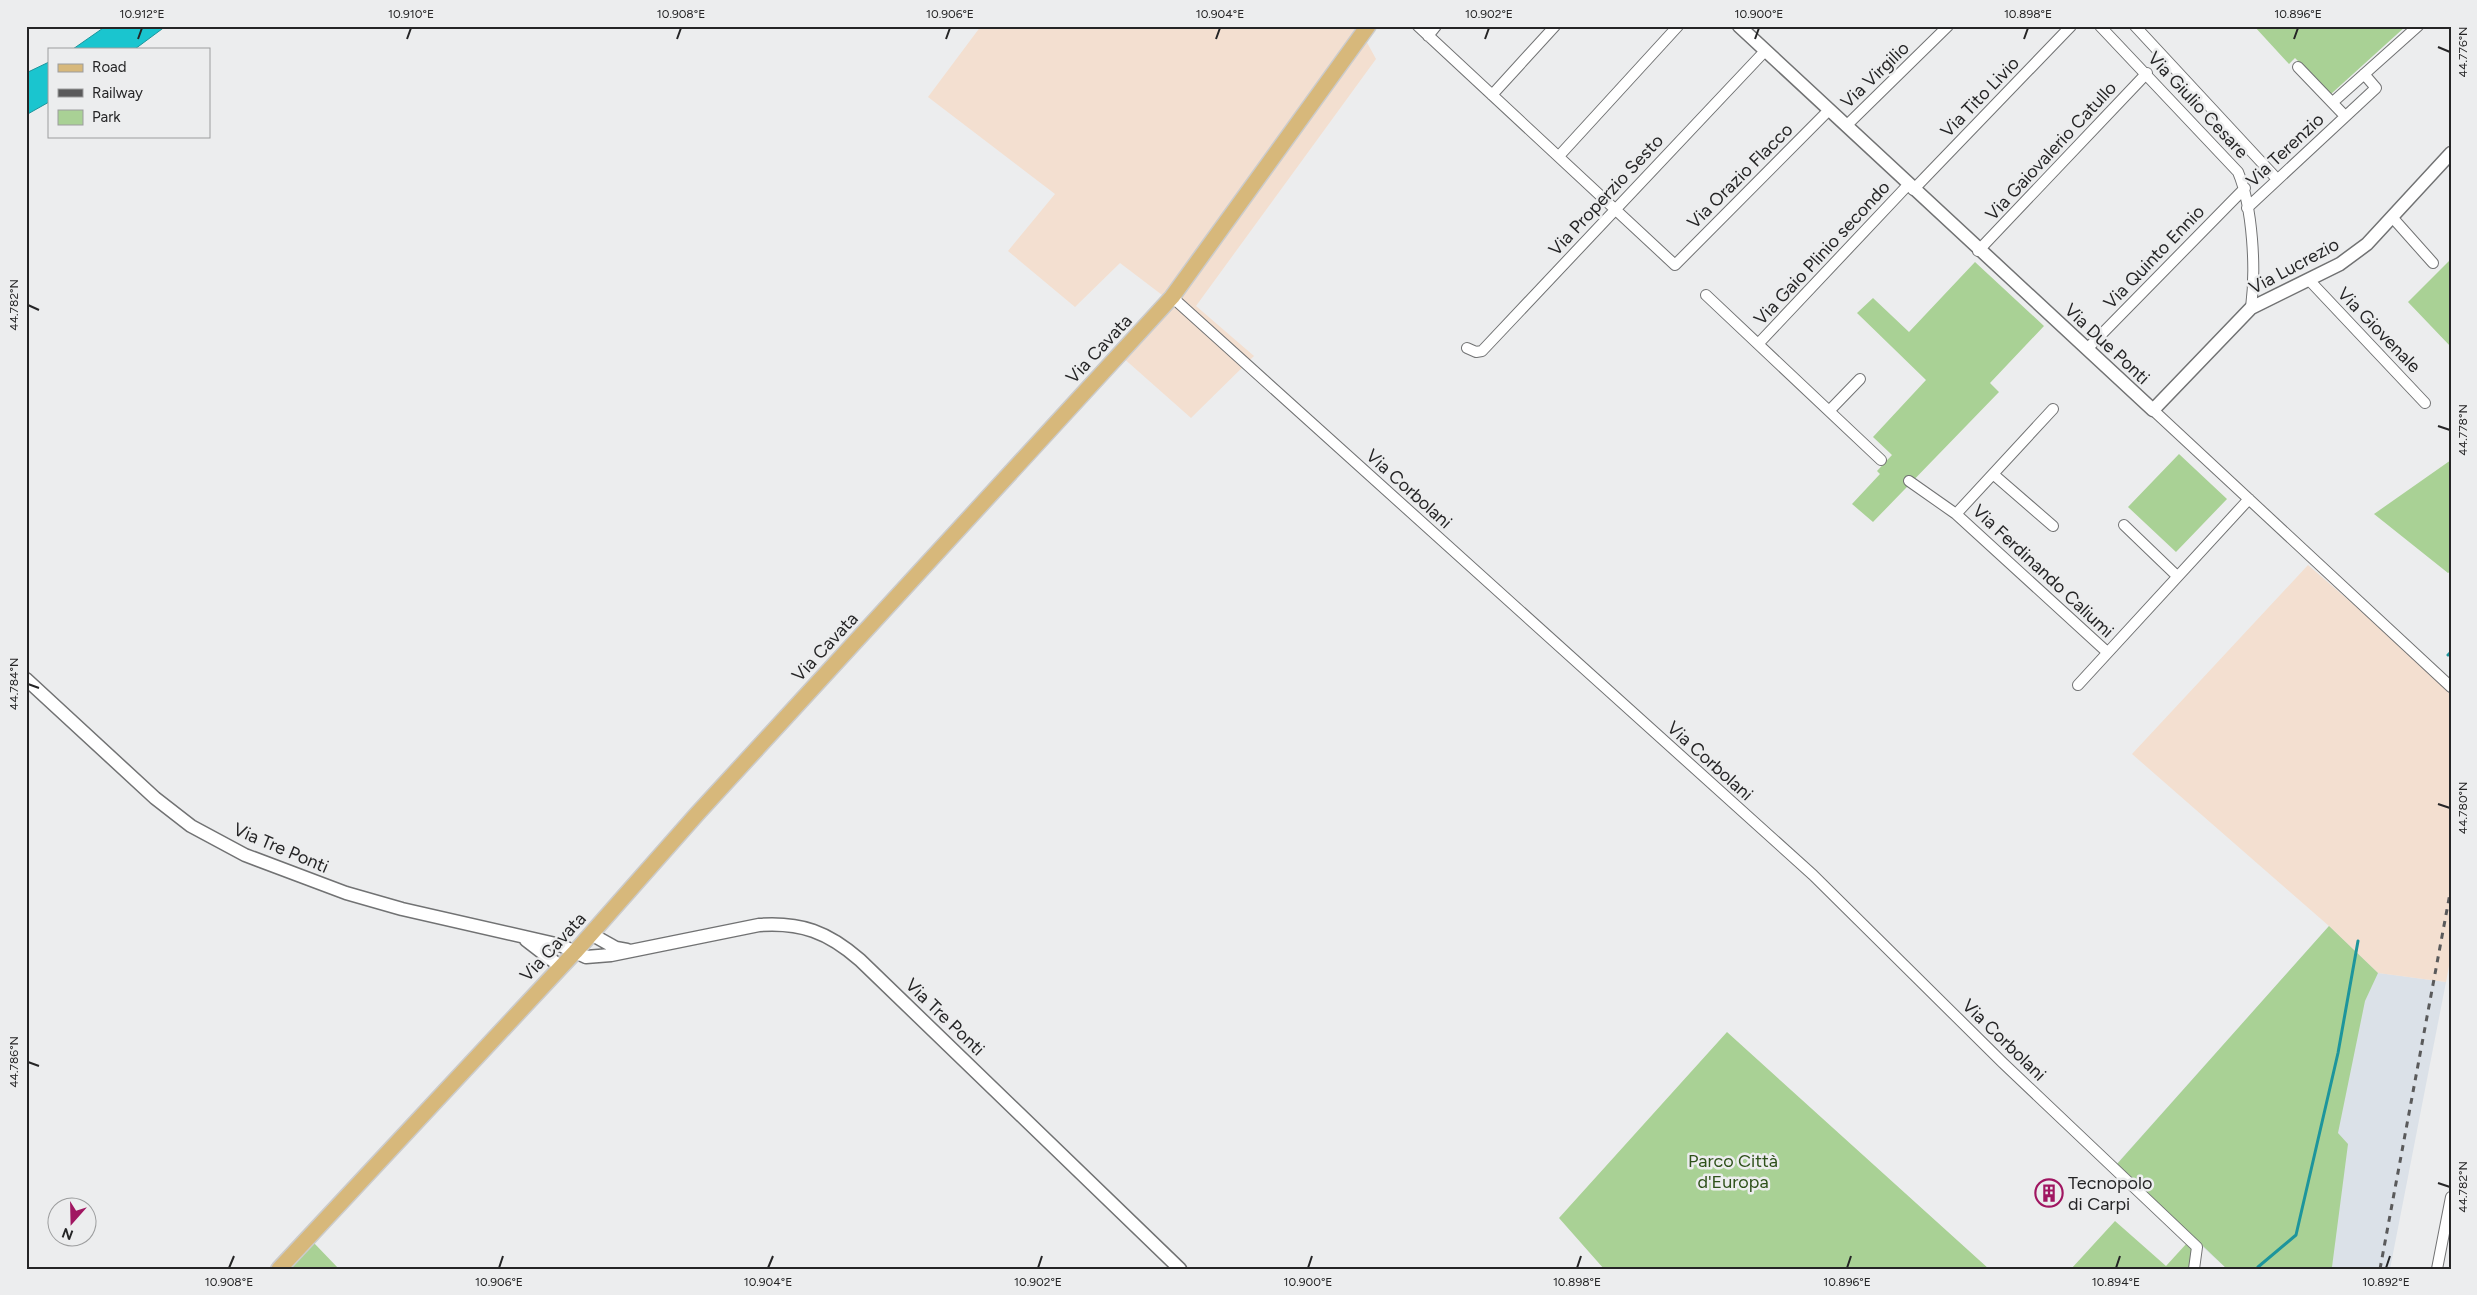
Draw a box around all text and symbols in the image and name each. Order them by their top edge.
text: 10.912°E [119,7,165,21]
text: 10.910°E [388,7,434,21]
text: 10.908°E [657,7,705,21]
text: 10.906°E [926,7,974,21]
text: 10.904°E [1196,7,1244,21]
text: 10.902°E [1465,7,1513,21]
text: 10.900°E [1735,7,1783,21]
text: 10.898°E [2004,7,2052,21]
text: 10.896°E [2274,7,2322,21]
text: 44.776°N [2456,27,2470,77]
street label: Via Virgilio [1836,37,1914,113]
street label: Via Giulio Cesare [2143,47,2253,163]
legend [48,48,210,138]
street label: Via Tito Livio [1936,52,2024,142]
text: Road [92,58,127,76]
street label: Via Gaiovalerio Catullo [1981,77,2121,225]
text: Railway [92,84,143,102]
text: Park [92,108,121,126]
street label: Via Terenzio [2242,108,2328,192]
street label: Via Orazio Flacco [1683,119,1797,233]
street label: Via Properzio Sesto [1544,130,1668,260]
street label: Via Gaio Plinio secondo [1749,176,1895,330]
street label: Via Quinto Ennio [2099,201,2209,313]
street label: Via Lucrezio [2245,233,2343,299]
text: 44.782°N [7,279,21,331]
street label: Via Giovenale [2333,283,2425,377]
street label: Via Due Ponti [2060,299,2154,389]
street label: Via Cavata [1061,310,1137,388]
text: 44.778°N [2456,404,2470,456]
street label: Via Corbolani [1361,445,1457,533]
street label: Via Ferdinando Caliumi [1968,500,2118,642]
street label: Via Cavata [787,608,863,686]
text: 44.784°N [7,658,21,710]
street label: Via Corbolani [1662,717,1758,805]
text: 44.780°N [2456,782,2470,834]
street label: Via Tre Ponti [230,818,332,878]
street label: Via Cavata [515,908,591,986]
street label: Via Tre Ponti [901,974,989,1060]
street label: Via Corbolani [1957,995,2051,1085]
text: 44.786°N [7,1036,21,1088]
park label: Parco Città d'Europa [1688,1150,1778,1193]
text: 44.782°N [2456,1161,2470,1213]
place label: Tecnopolo di Carpi [2068,1172,2152,1215]
building icon: Tecnopolo di Carpi [2034,1178,2064,1208]
north arrow [48,1198,98,1248]
text: N [60,1224,76,1244]
text: 10.908°E [205,1275,253,1289]
text: 10.906°E [475,1275,523,1289]
text: 10.904°E [744,1275,792,1289]
text: 10.902°E [1014,1275,1062,1289]
text: 10.900°E [1284,1275,1332,1289]
text: 10.898°E [1553,1275,1601,1289]
text: 10.896°E [1823,1275,1871,1289]
text: 10.894°E [2092,1275,2140,1289]
text: 10.892°E [2362,1275,2410,1289]

